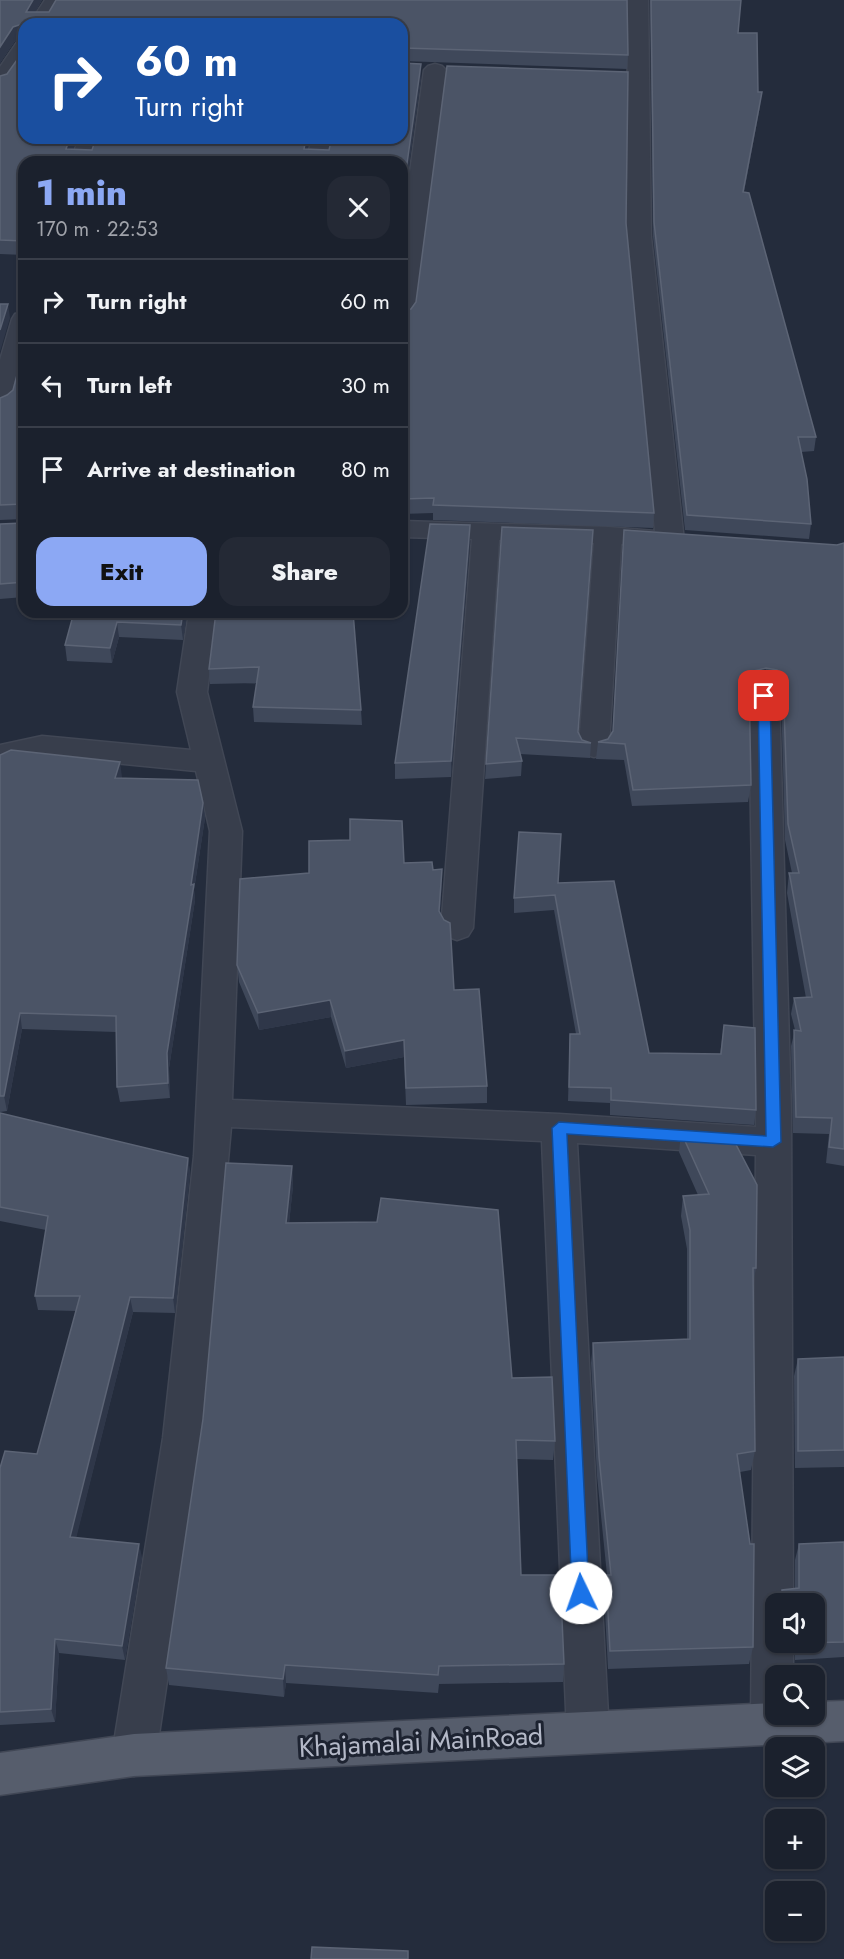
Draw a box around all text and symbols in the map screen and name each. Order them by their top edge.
text: 60 m [135,31,238,92]
icon: right [36,42,114,120]
text: Turn right [135,87,243,126]
text: 1 min [36,166,127,218]
button: close [327,176,390,239]
text: 170 m · 22:53 [36,215,158,244]
icon: right [36,285,69,318]
text: Turn right [87,285,187,317]
text: 60 m [340,285,390,317]
icon: left [36,369,69,402]
text: Turn left [87,369,172,401]
text: 30 m [341,369,390,401]
icon: arrive [36,453,69,486]
text: Arrive at destination [87,453,296,485]
text: 80 m [341,453,390,485]
button: Exit [36,537,207,606]
button: Share [219,537,390,606]
pin [738,670,789,721]
icon: arrive [747,679,780,712]
position arrow [549,1561,613,1625]
map controls [765,1593,825,1941]
button: sound [765,1593,825,1653]
button: search [765,1665,825,1725]
street label: Khajamalai MainRoad [298,1715,544,1767]
button: layers [765,1737,825,1797]
button: + [765,1809,825,1869]
button: − [765,1881,825,1941]

